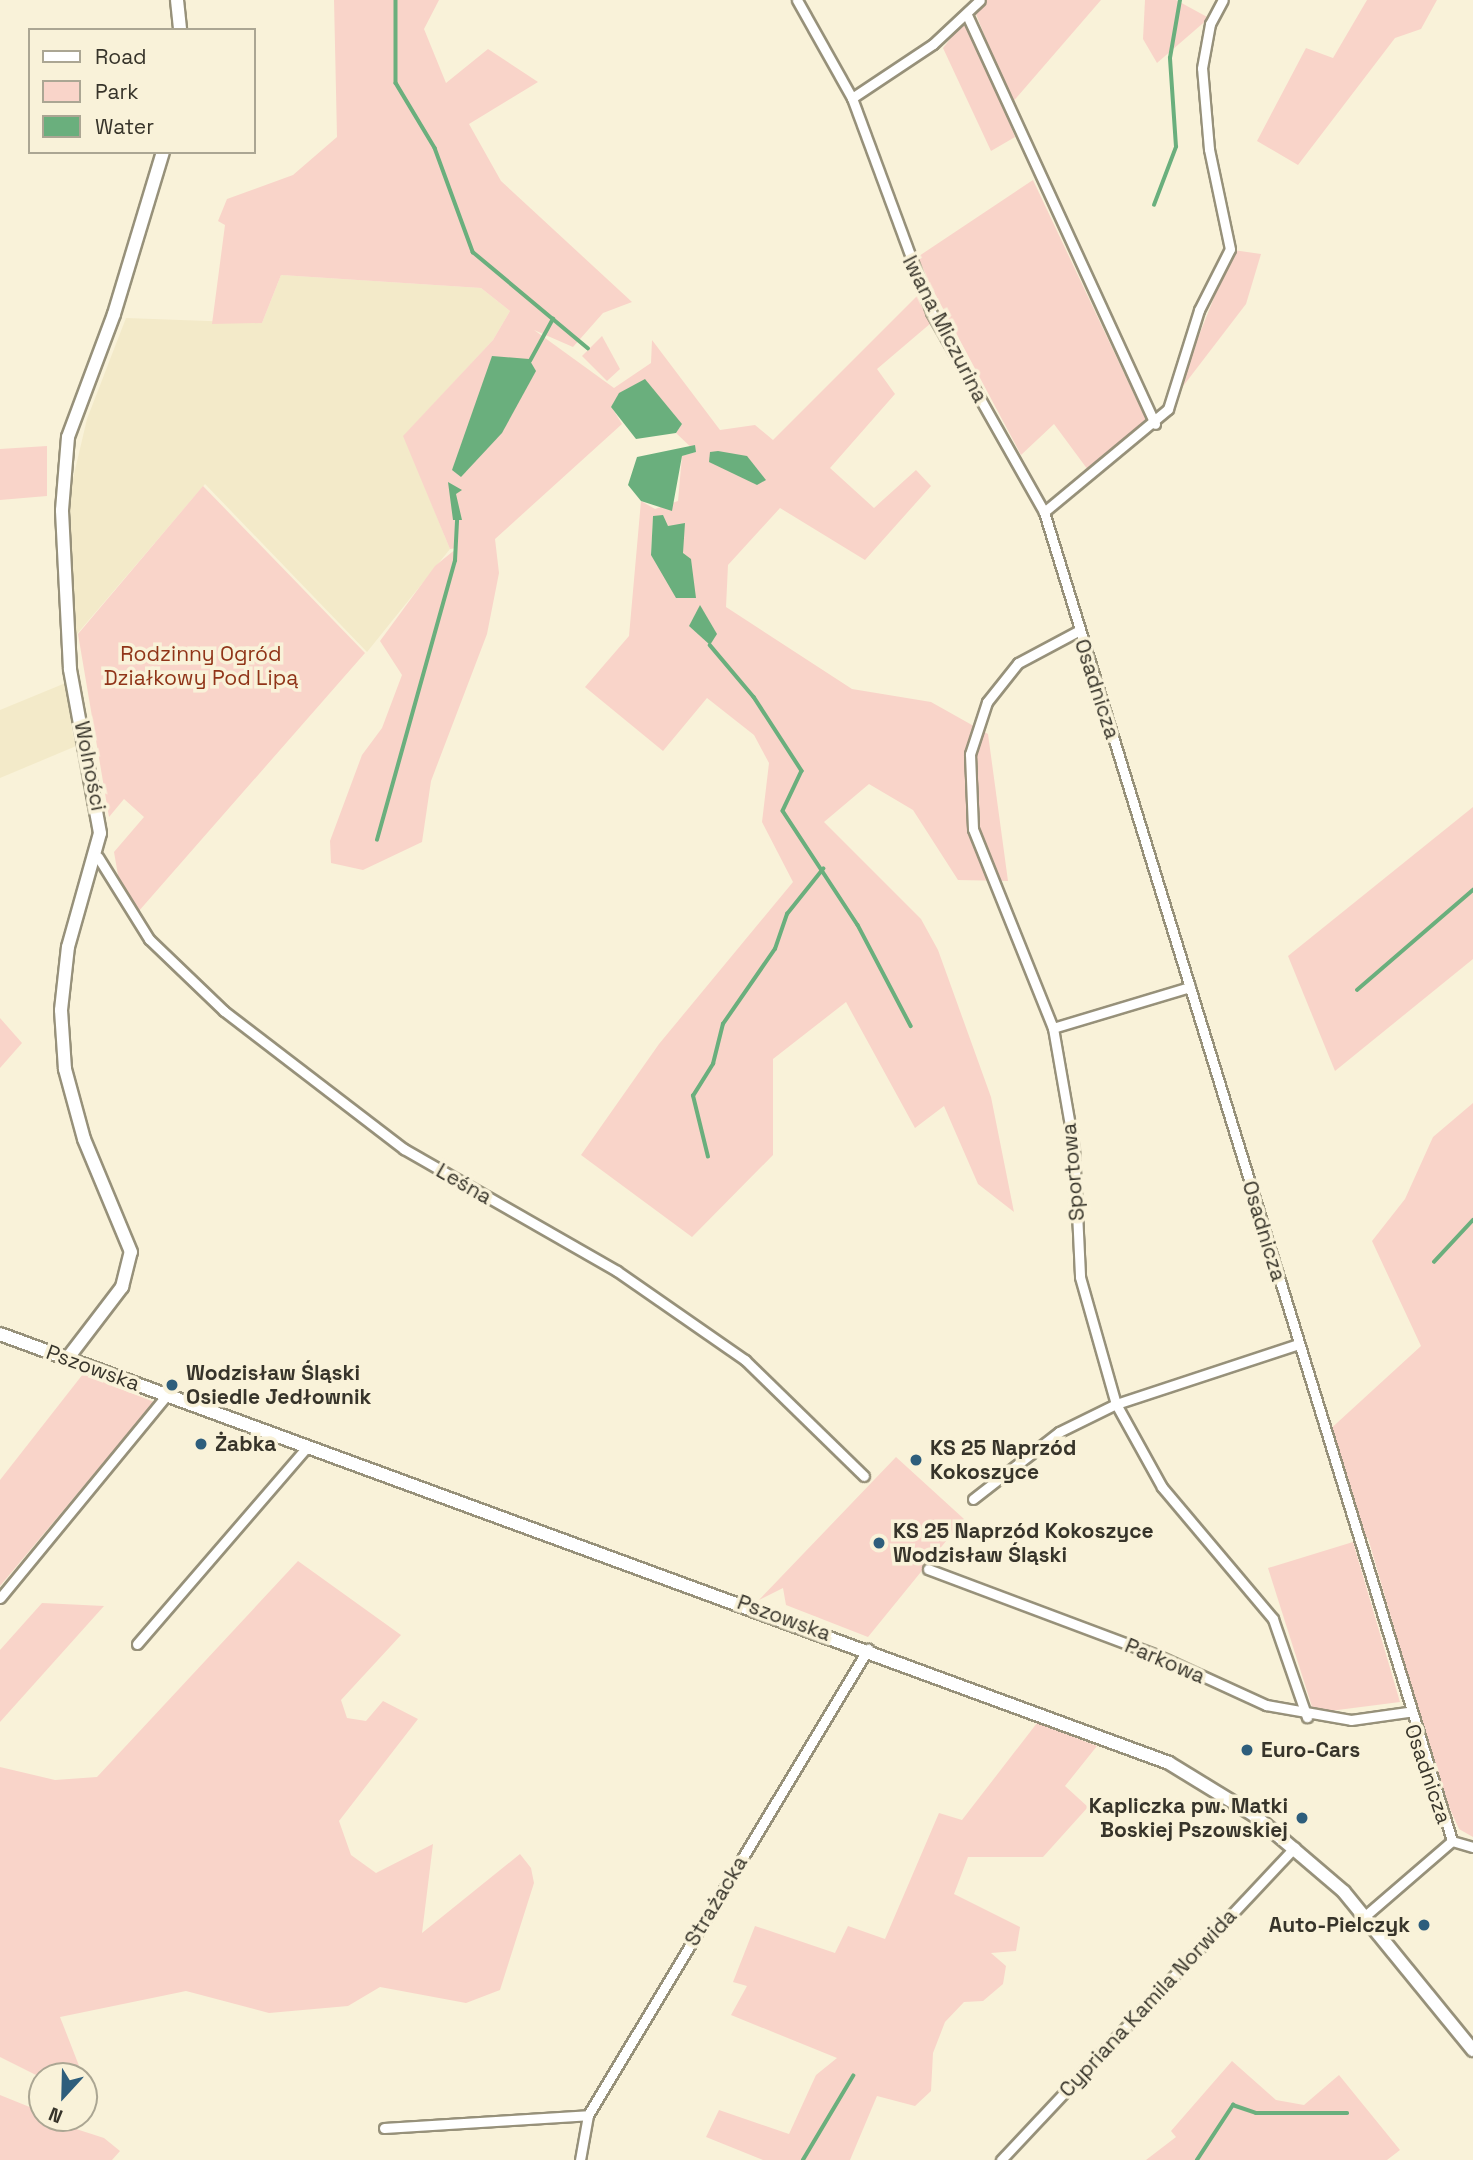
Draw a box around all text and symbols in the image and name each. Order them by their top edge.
legend [28,28,256,154]
text: Road [95,43,147,70]
text: Park [95,78,139,105]
text: Water [95,113,154,140]
street label: Iwana Miczurina [897,251,993,407]
street label: Osadnicza [1069,636,1125,742]
park label: Rodzinny Ogród Działkowy Pod Lipą [104,641,298,691]
street label: Wolności [69,719,111,813]
street label: Sportowa [1056,1122,1090,1222]
street label: Leśna [432,1158,496,1210]
street label: Osadnicza [1237,1178,1291,1284]
street label: Pszowska [43,1339,143,1397]
place label: Wodzisław Śląski Osiedle Jedłownik [186,1360,371,1410]
marker: Wodzisław Śląski Osiedle Jedłownik [164,1377,180,1393]
place label: Żabka [215,1431,276,1457]
place label: KS 25 Naprzód Kokoszyce [930,1435,1076,1485]
marker: Żabka [193,1436,209,1452]
marker: KS 25 Naprzód Kokoszyce [908,1452,924,1468]
place label: KS 25 Naprzód Kokoszyce Wodzisław Śląski [893,1518,1154,1568]
marker: KS 25 Naprzód Kokoszyce Wodzisław Śląski [871,1535,887,1551]
street label: Pszowska [734,1589,834,1647]
street label: Parkowa [1121,1633,1209,1689]
street label: Osadnicza [1399,1721,1457,1827]
place label: Euro-Cars [1261,1737,1360,1763]
marker: Euro-Cars [1239,1742,1255,1758]
place label: Kapliczka pw. Matki Boskiej Pszowskiej [1088,1793,1288,1843]
marker: Kapliczka pw. Matki Boskiej Pszowskiej [1294,1810,1310,1826]
street label: Strażacka [679,1851,753,1951]
street label: Cypriana Kamila Norwida [1054,1904,1242,2102]
place label: Auto-Pielczyk [1269,1912,1410,1938]
marker: Auto-Pielczyk [1416,1917,1432,1933]
north arrow [28,2062,98,2132]
text: N [45,2101,66,2129]

